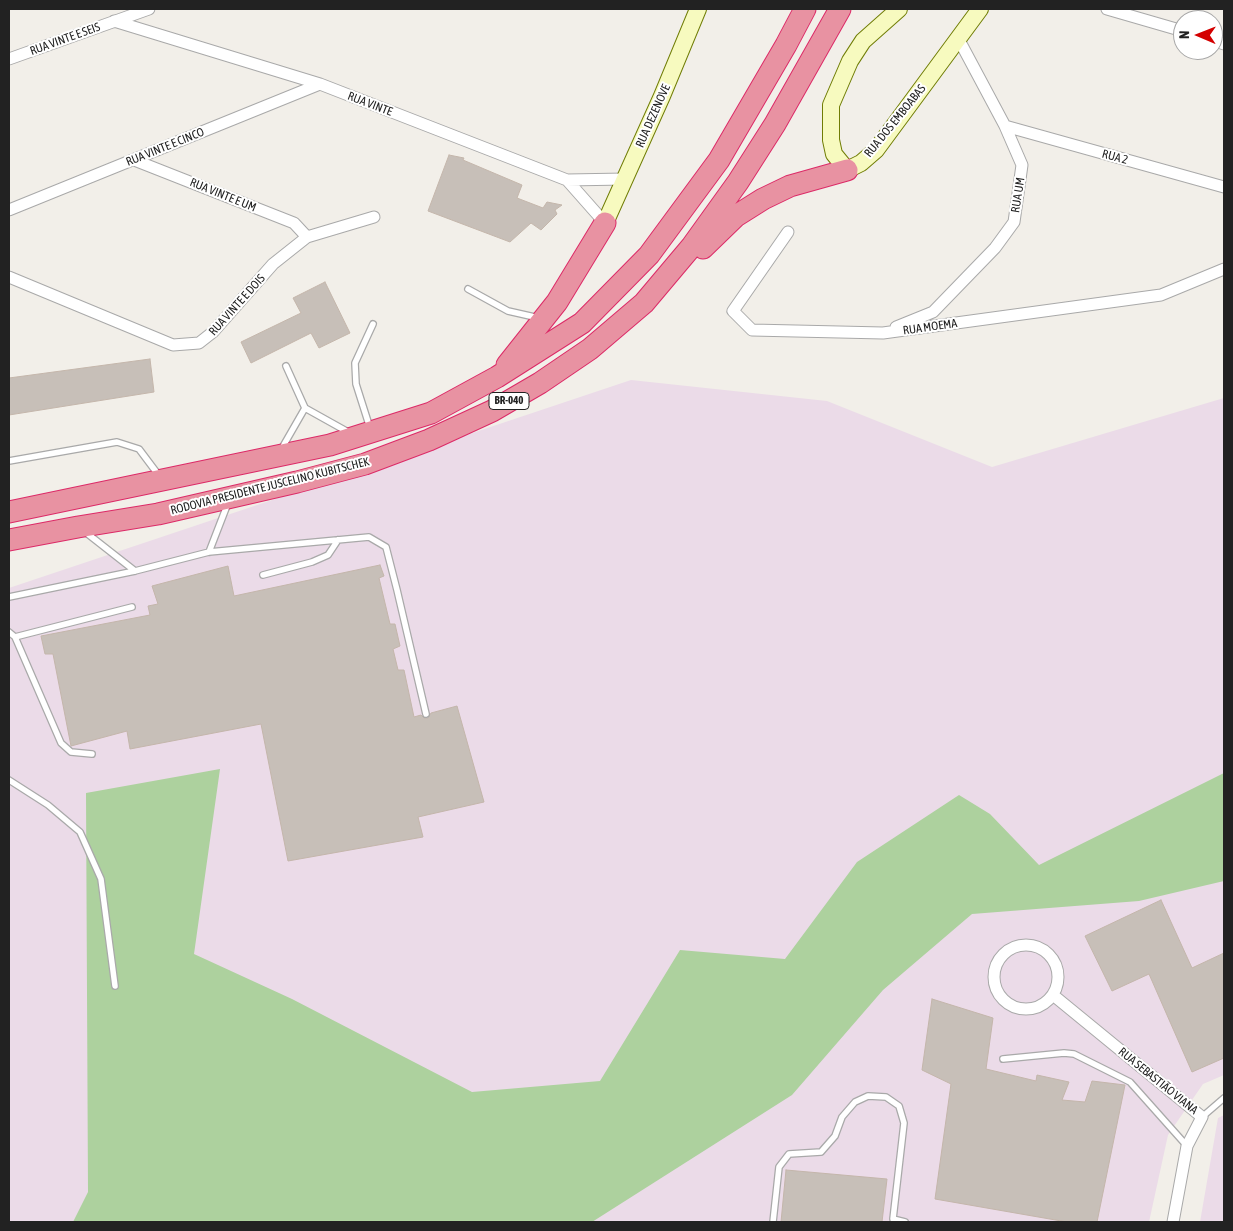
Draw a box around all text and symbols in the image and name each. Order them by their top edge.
north arrow [1173,10,1223,60]
street label: RUA VINTE E SEIS [28,20,102,58]
text: N [1176,30,1192,39]
street label: RUA DEZENOVE [633,82,673,150]
street label: RUA DOS EMBOABAS [861,82,929,160]
street label: RUA VINTE [345,89,395,119]
street label: RUA VINTE E CINCO [124,125,206,169]
street label: RUA 2 [1100,147,1130,167]
street label: RUA VINTE E UM [188,175,258,215]
street label: RUA UM [1008,176,1028,214]
street label: RUA VINTE E DOIS [206,271,268,339]
street label: RUA MOEMA [902,316,958,338]
road number: BR-040 [489,392,529,410]
street label: RODOVIA PRESIDENTE JUSCELINO KUBITSCHEK [169,454,371,518]
street label: RUA SEBASTIÃO VIANA [1115,1045,1201,1117]

